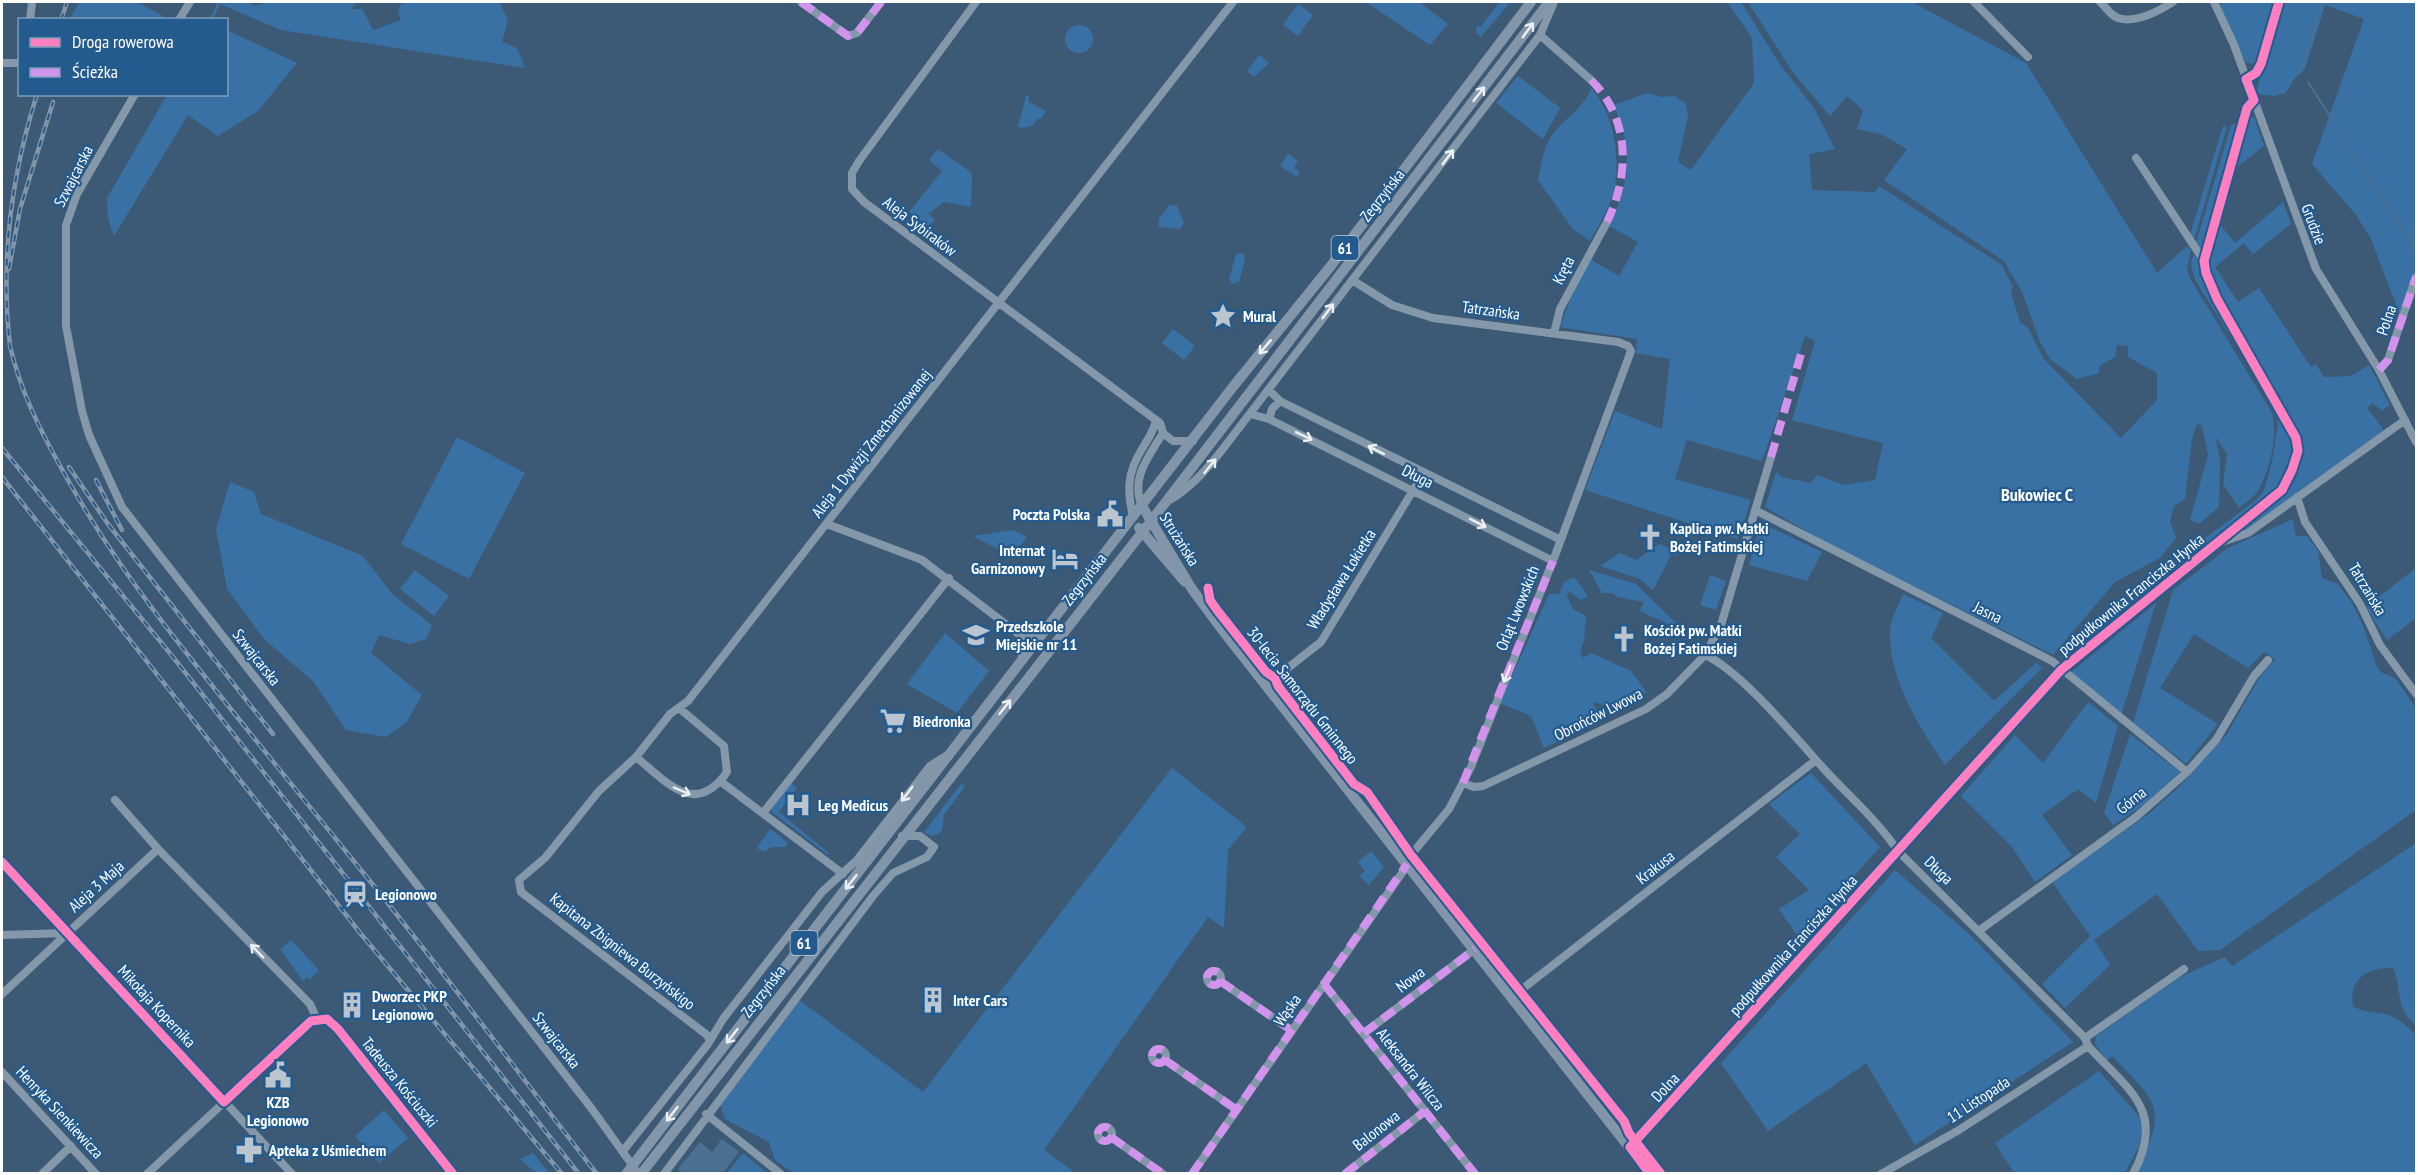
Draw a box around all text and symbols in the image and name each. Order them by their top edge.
legend [18,18,228,96]
one-way arrow [1522,22,1535,38]
text: Droga rowerowa [72,30,174,53]
text: Ścieżka [72,60,118,83]
one-way arrow [1473,87,1486,103]
street label: Szwajcarska [49,142,97,210]
one-way arrow [1441,149,1454,165]
street label: Zegrzyńska [1355,165,1409,225]
street label: Aleja Sybiraków [879,192,961,261]
street label: Grudzie [2297,201,2331,247]
road number: 61 [1332,236,1358,260]
street label: Kręta [1547,252,1579,288]
street label: Tatrzańska [1461,296,1521,324]
place icon: Mural [1208,301,1238,331]
street label: Polna [2372,302,2400,338]
one-way arrow [1322,303,1334,319]
place label: Mural [1243,306,1276,326]
one-way arrow [1259,339,1272,355]
street label: Aleja 1 Dywizji Zmechanizowanej [807,365,935,521]
one-way arrow [1294,431,1312,443]
one-way arrow [1368,444,1385,456]
one-way arrow [1203,458,1216,474]
street label: Długa [1399,460,1437,492]
district label: Bukowiec C [2001,483,2073,506]
public building icon: Poczta Polska [1095,499,1125,529]
place label: Poczta Polska [1013,504,1090,524]
street label: Strużańska [1156,508,1204,570]
one-way arrow [1469,518,1487,530]
place label: Kaplica pw. Matki Bożej Fatimskiej [1670,518,1769,556]
church icon: Kaplica pw. Matki Bożej Fatimskiej [1635,522,1665,552]
street label: Władysława Łokietka [1302,525,1380,633]
street label: podpułkownika Franciszka Hynka [2054,529,2208,659]
place label: Internat Garnizonowy [971,540,1046,578]
hotel icon: Internat Garnizonowy [1050,544,1080,574]
street label: Zegrzyńska [1057,549,1111,609]
street label: Tatrzańska [2344,559,2392,619]
street label: Orląt Lwowskich [1491,562,1543,654]
street label: Jasna [1970,596,2005,627]
place label: Przedszkole Miejskie nr 11 [996,616,1077,654]
school or university icon: Przedszkole Miejskie nr 11 [961,620,991,650]
place label: Kościół pw. Matki Bożej Fatimskiej [1644,620,1742,658]
street label: 30-lecia Samorządu Gminnego [1243,622,1363,768]
church icon: Kościół pw. Matki Bożej Fatimskiej [1609,624,1639,654]
street label: Szwajcarska [229,625,285,689]
one-way arrow [1501,664,1512,682]
street label: Obrońców Lwowa [1550,683,1646,745]
one-way arrow [998,699,1011,715]
supermarket icon: Biedronka [878,706,908,736]
place label: Biedronka [913,711,971,731]
street label: Górna [2112,782,2150,818]
one-way arrow [673,786,691,797]
one-way arrow [901,786,913,802]
hospital icon: Leg Medicus [783,790,813,820]
place label: Leg Medicus [818,795,889,815]
street label: Krakusa [1632,846,1678,888]
street label: Długa [1920,852,1958,888]
street label: Aleja 3 Maja [64,856,128,916]
street label: podpułkownika Franciszka Hynka [1725,871,1861,1019]
one-way arrow [845,874,858,890]
station icon: Legionowo [340,879,370,909]
place label: Legionowo [375,884,437,904]
street label: Kapitana Zbigniewa Burzyńskigo [546,888,700,1014]
road number: 61 [790,931,818,955]
one-way arrow [249,943,264,958]
street label: Mikołaja Kopernika [114,961,200,1051]
street label: Zegrzyńska [736,961,790,1021]
street label: Nowa [1392,962,1428,996]
building icon: Inter Cars [918,985,948,1015]
place label: Dworzec PKP Legionowo [372,986,447,1024]
building icon: Dworzec PKP Legionowo [337,990,367,1020]
place label: Inter Cars [953,990,1008,1010]
street label: Wąska [1269,990,1305,1030]
street label: Szwajcarska [529,1008,585,1072]
street label: Aleksandra Wilcza [1373,1024,1449,1114]
one-way arrow [725,1028,738,1044]
street label: Tadeusza Kościuszki [358,1033,442,1131]
public building icon: KZB Legionowo [263,1060,293,1090]
street label: Henryka Sienkiewicza [12,1062,108,1162]
street label: Dolna [1647,1068,1683,1106]
street label: 11 Listopada [1943,1071,2013,1127]
place label: KZB Legionowo [247,1092,309,1130]
one-way arrow [666,1105,679,1121]
street label: Balonowa [1348,1105,1404,1155]
pharmacy icon: Apteka z Uśmiechem [234,1135,264,1165]
place label: Apteka z Uśmiechem [268,1140,386,1160]

